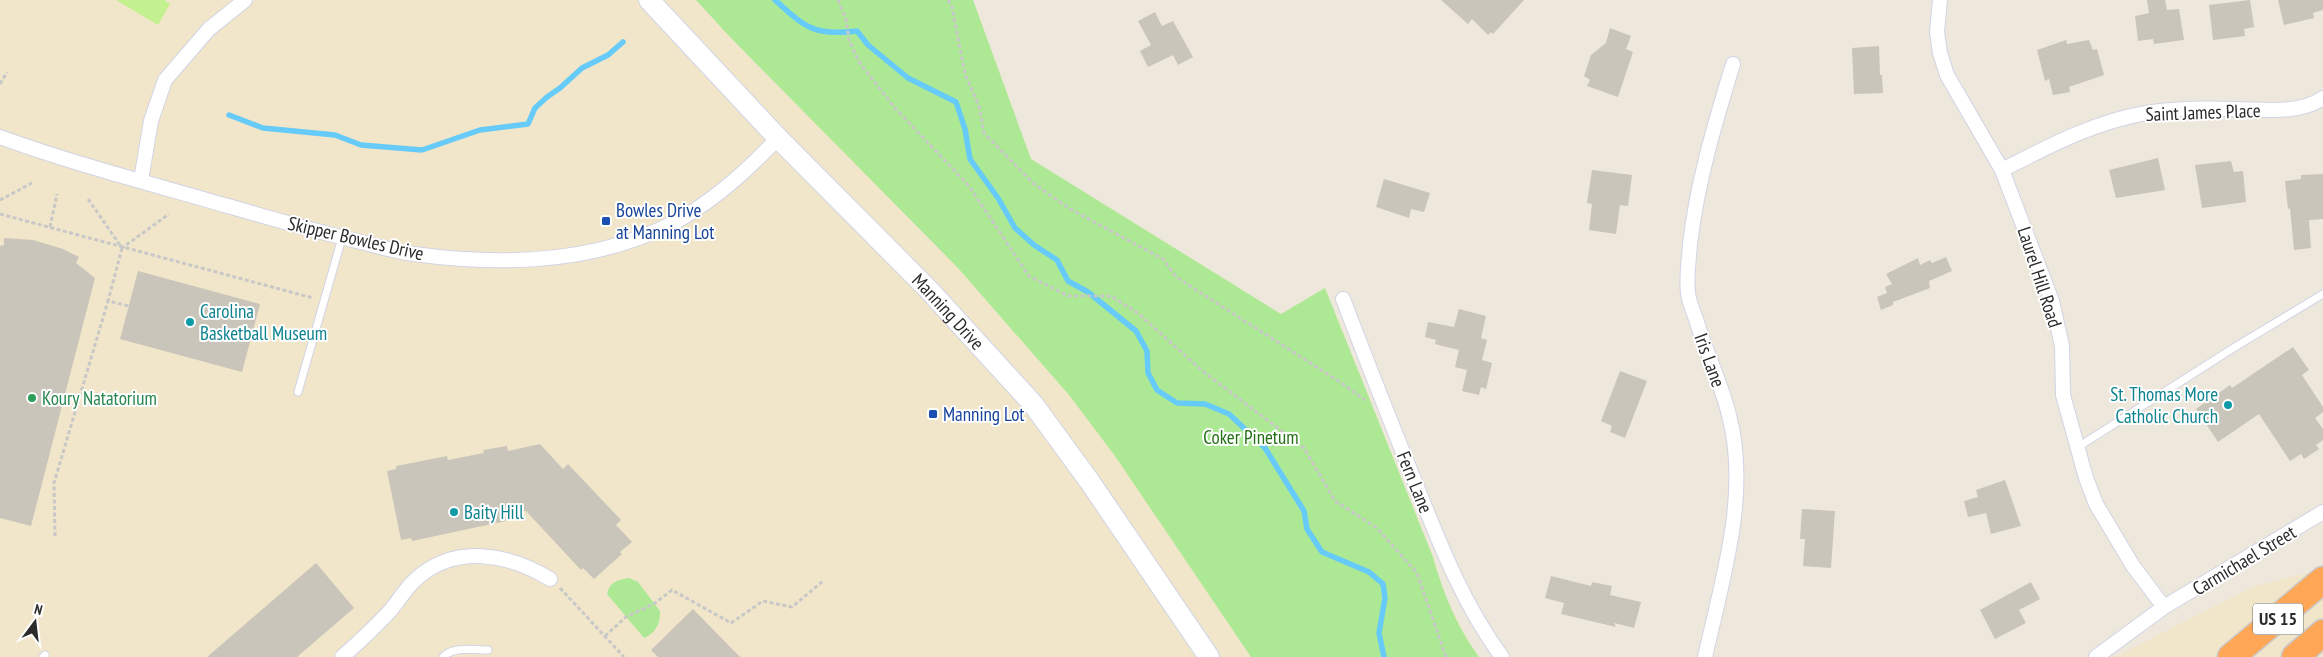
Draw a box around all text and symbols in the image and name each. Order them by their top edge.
street label: Saint James Place [2145,98,2261,126]
place label: Bowles Drive at Manning Lot [616,198,715,244]
street label: Skipper Bowles Drive [286,211,426,265]
marker: Bowles Drive at Manning Lot [600,215,612,227]
street label: Laurel Hill Road [2012,224,2068,330]
street label: Manning Drive [907,268,990,355]
place label: Carolina Basketball Museum [200,299,327,345]
marker: Carolina Basketball Museum [184,316,196,328]
street label: Iris Lane [1689,330,1731,390]
place label: St. Thomas More Catholic Church [2110,382,2218,428]
place label: Koury Natatorium [42,386,157,410]
marker: Koury Natatorium [26,392,38,404]
marker: St. Thomas More Catholic Church [2222,399,2234,411]
place label: Manning Lot [943,402,1025,426]
marker: Manning Lot [927,408,939,420]
park label: Coker Pinetum [1203,425,1299,449]
street label: Fern Lane [1392,448,1438,517]
place label: Baity Hill [464,500,524,524]
marker: Baity Hill [448,506,460,518]
street label: Carmichael Street [2188,519,2301,600]
north arrow [10,597,60,647]
text: N [32,600,44,619]
road number: US 15 [2253,604,2303,634]

